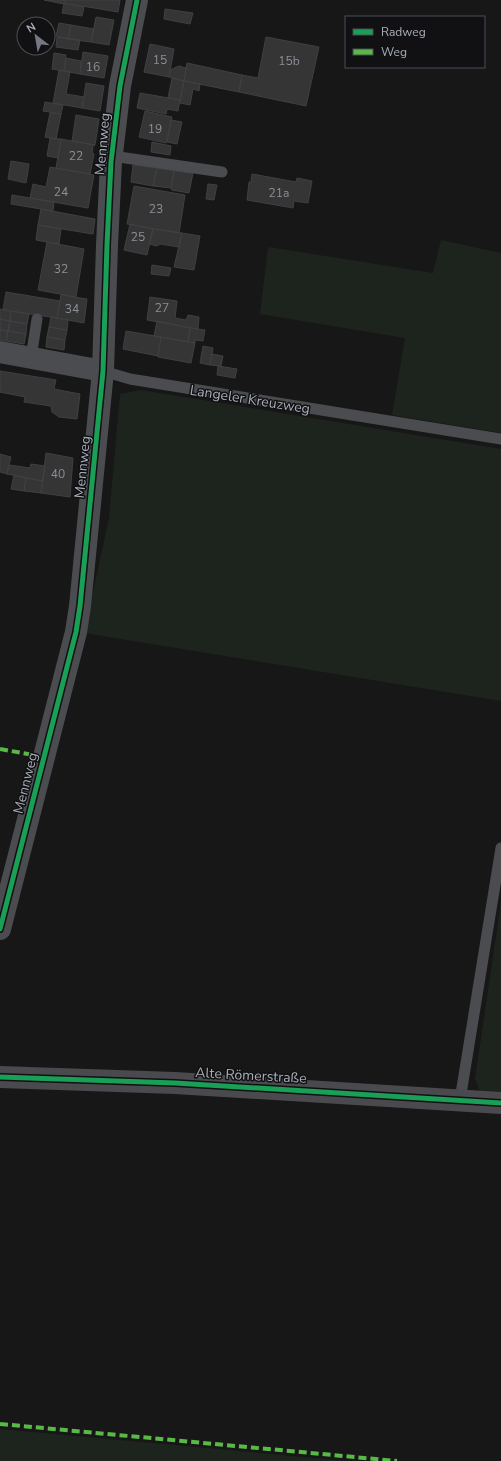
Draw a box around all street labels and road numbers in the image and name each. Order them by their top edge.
street label: Mennweg [90,112,115,176]
street label: Langeler Kreuzweg [188,381,311,418]
street label: Mennweg [70,435,95,499]
street label: Mennweg [9,750,42,816]
street label: Alte Römerstraße [195,1063,307,1088]

